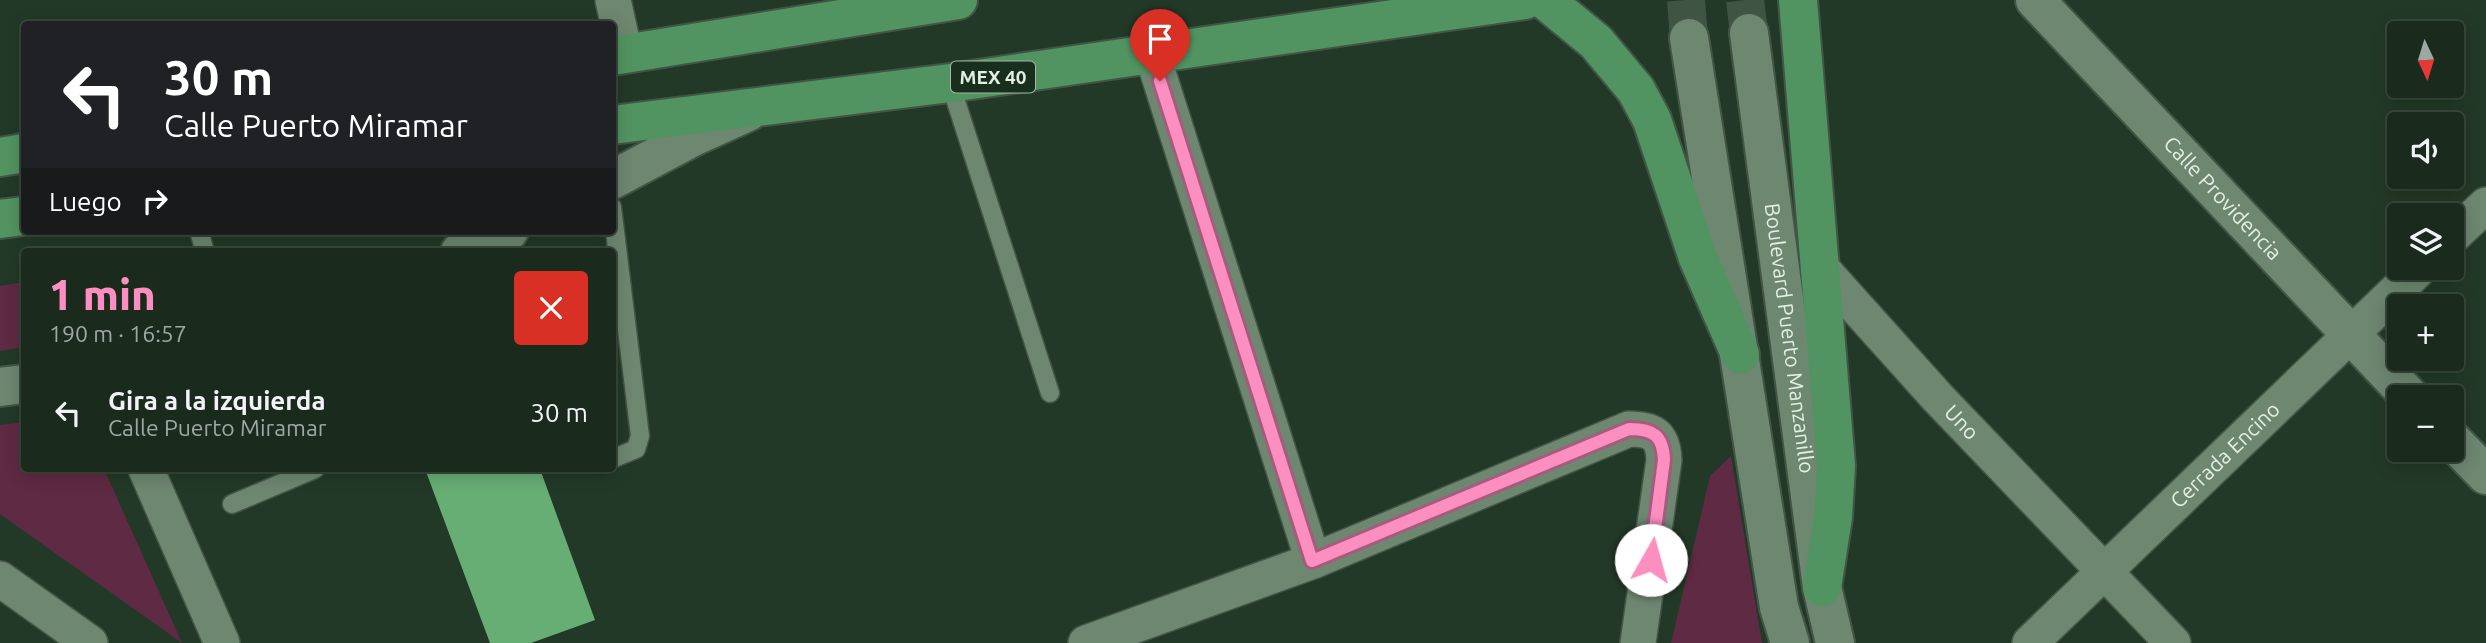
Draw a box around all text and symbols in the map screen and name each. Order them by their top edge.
pin [1130,9,1190,81]
icon: arrive [1141,20,1179,58]
north arrow [2387,21,2464,98]
map controls [2387,21,2464,462]
icon: left [49,49,140,140]
text: 30 m [164,49,273,104]
road number: MEX 40 [951,61,1035,92]
text: Calle Puerto Miramar [164,107,468,143]
button: sound [2387,112,2464,189]
street label: Calle Providencia [2159,131,2287,264]
icon: right [136,182,174,220]
text: Luego [49,187,122,216]
street label: Boulevard Puerto Manzanillo [1761,202,1820,475]
button: layers [2387,203,2464,280]
text: 1 min [49,271,156,318]
button: close [514,271,588,345]
button: + [2387,294,2464,371]
text: 190 m · 16:57 [49,321,187,346]
button: − [2387,385,2464,462]
text: Gira a la izquierda [108,386,326,415]
icon: left [49,394,87,432]
street label: Cerrada Encino [2165,397,2284,512]
text: 30 m [530,398,588,427]
street label: Uno [1940,400,1984,444]
text: Calle Puerto Miramar [108,415,326,440]
position arrow [1614,523,1688,597]

